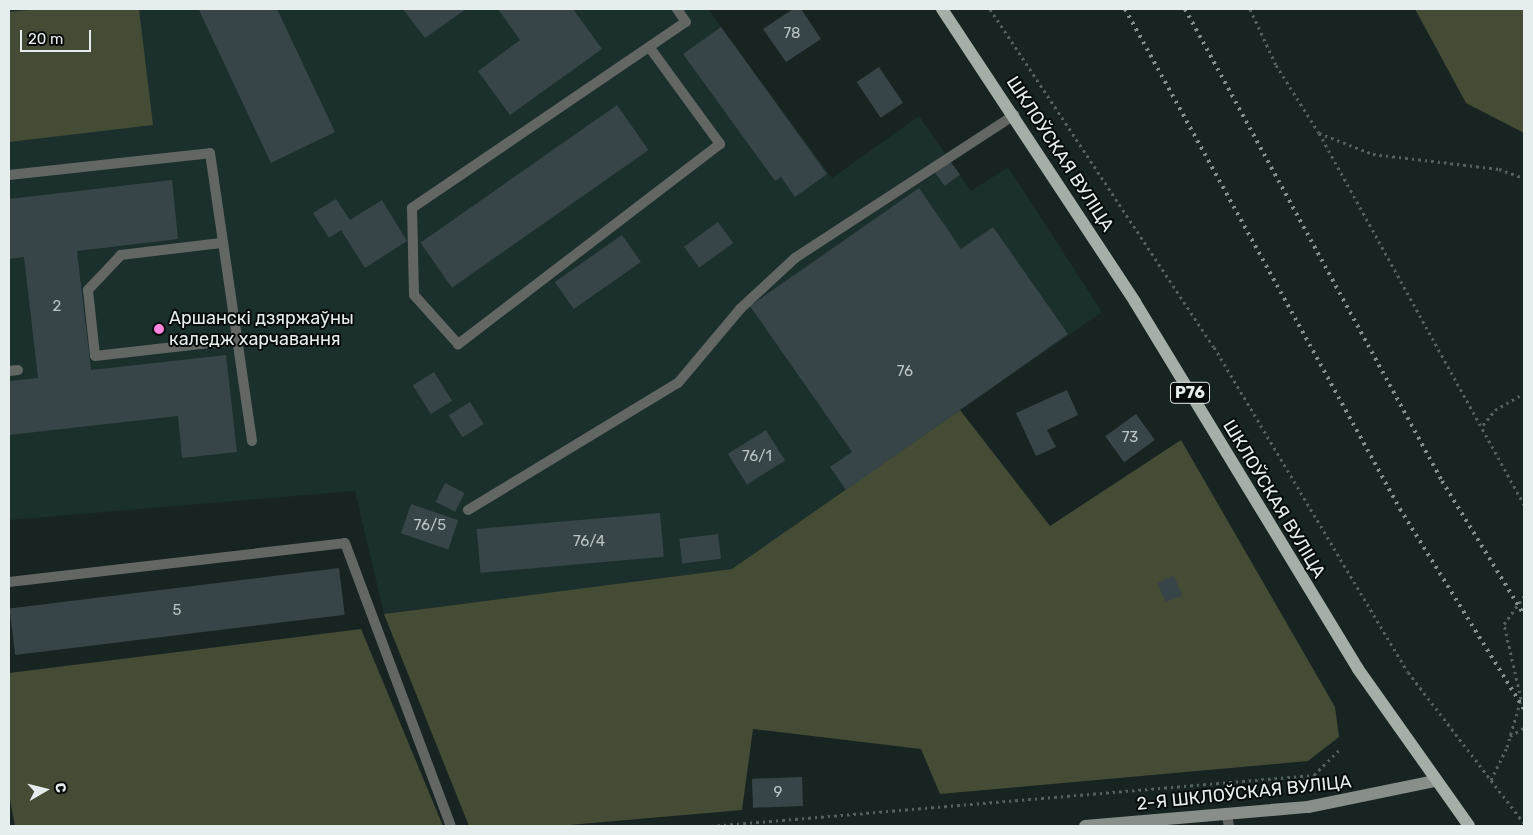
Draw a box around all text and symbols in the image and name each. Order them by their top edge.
scale bar [22,20,94,52]
house number: 78 [783,25,801,43]
text: 20 m [28,30,63,48]
street label: ШКЛОЎСКАЯ ВУЛІЦА [1002,72,1118,236]
house number: 2 [53,298,61,316]
place label: Аршанскі дзяржаўны каледж харчавання [169,308,354,350]
marker: Аршанскі дзяржаўны каледж харчавання [153,323,165,335]
house number: 76 [897,363,913,381]
road number: Р76 [1170,379,1210,406]
street label: ШКЛОЎСКАЯ ВУЛІЦА [1218,416,1330,582]
house number: 73 [1122,429,1138,447]
house number: 76/1 [742,448,772,466]
house number: 76/5 [414,517,446,535]
house number: 76/4 [573,533,605,551]
house number: 5 [173,602,181,620]
north arrow [20,765,70,815]
street label: 2-Я ШКЛОЎСКАЯ ВУЛІЦА [1136,771,1352,815]
text: С [51,782,69,794]
house number: 9 [774,784,782,802]

